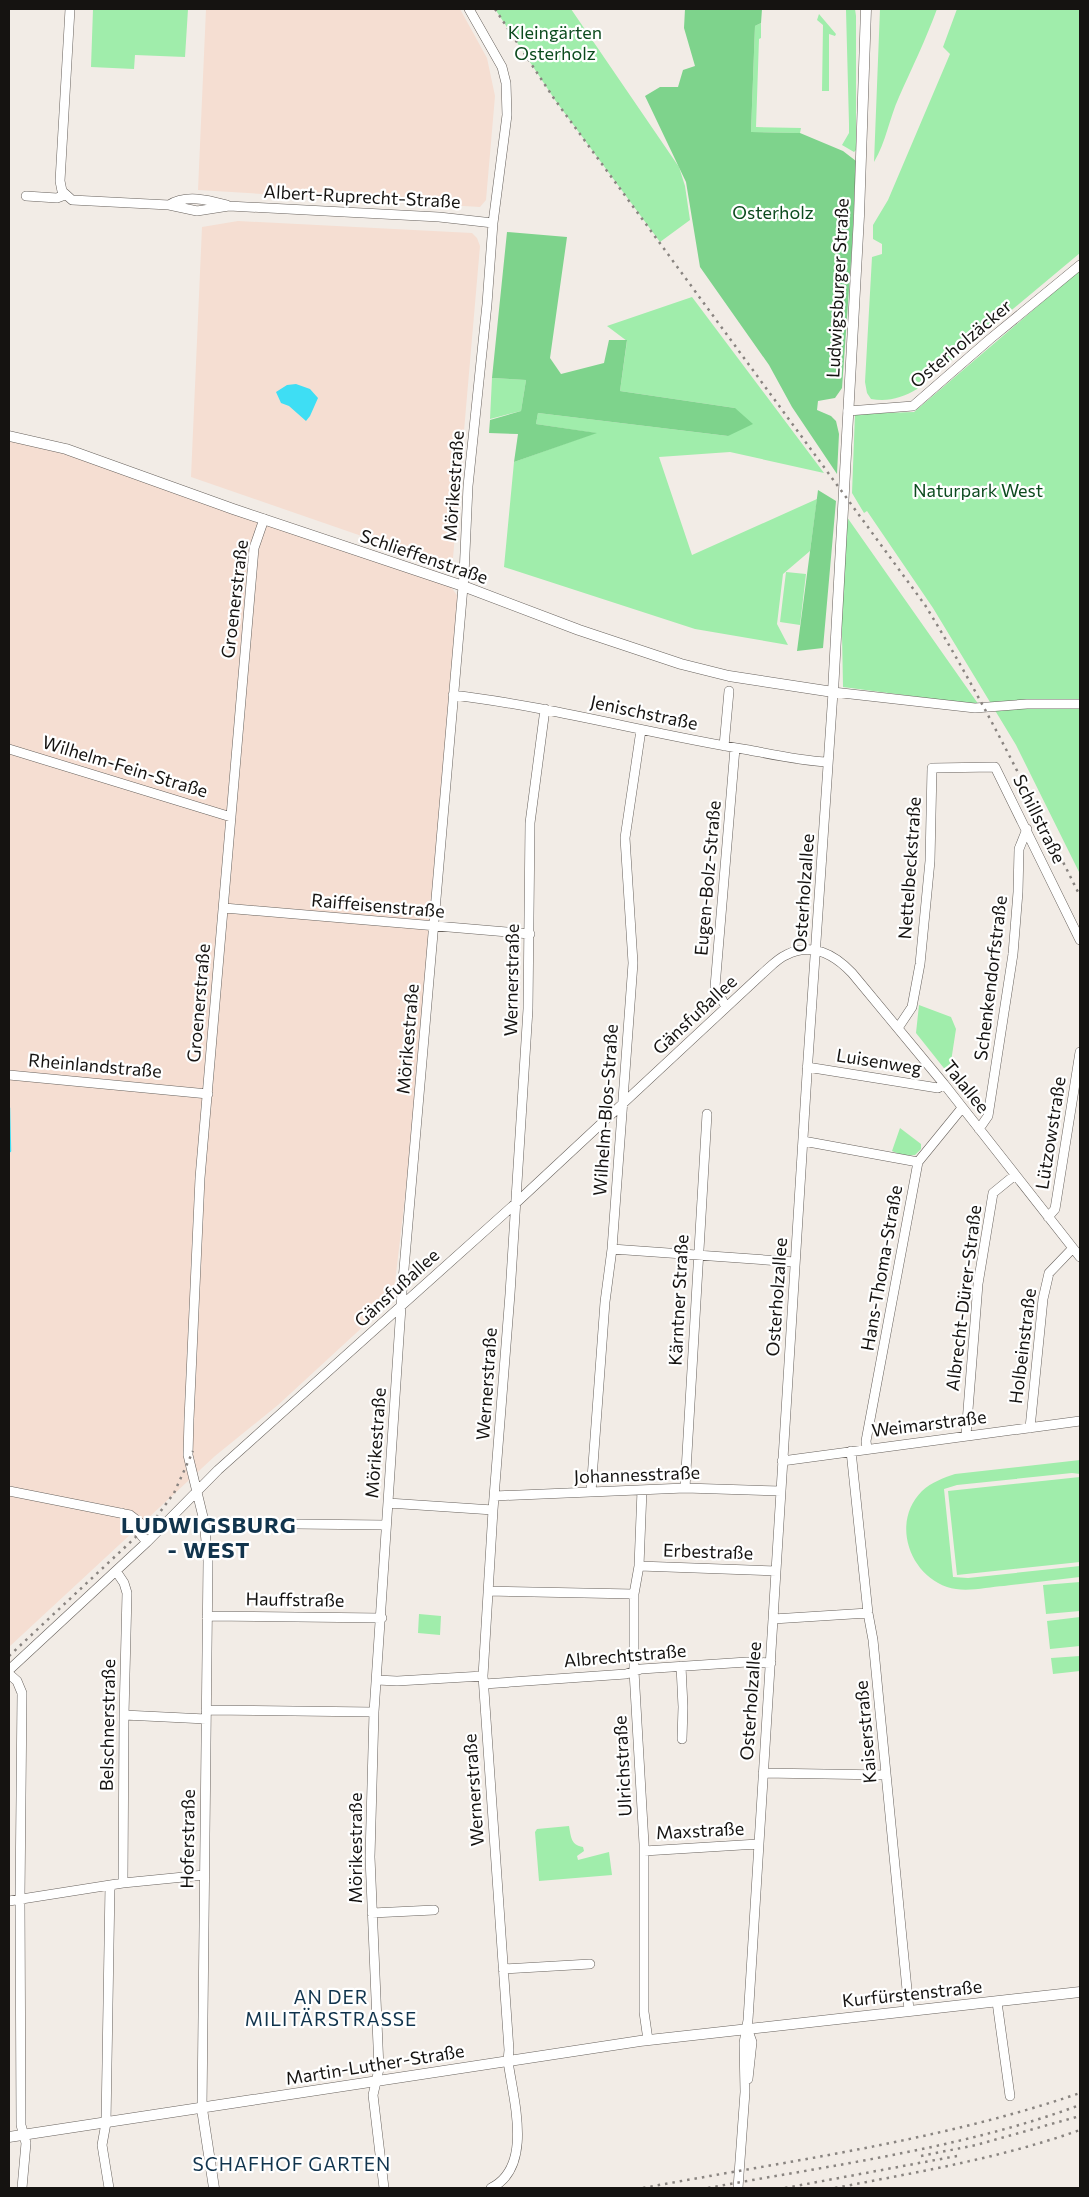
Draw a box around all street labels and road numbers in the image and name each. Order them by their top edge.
street label: Albert-Ruprecht-Straße [263,180,461,212]
street label: Ludwigsburger Straße [821,198,853,378]
street label: Osterholzäcker [905,294,1016,392]
street label: Mörikestraße [438,430,468,542]
street label: Schlieffenstraße [357,524,491,588]
street label: Groenerstraße [216,538,252,659]
street label: Jenischstraße [588,690,700,734]
street label: Wilhelm-Fein-Straße [40,730,211,802]
street label: Schillstraße [1009,771,1071,866]
street label: Nettelbeckstraße [893,796,925,940]
street label: Eugen-Bolz-Straße [689,799,725,956]
street label: Osterholzallee [788,833,818,953]
street label: Raiffeisenstraße [310,888,446,922]
street label: Schenkendorfstraße [969,894,1011,1062]
street label: Wernerstraße [499,923,523,1037]
street label: Groenerstraße [182,942,214,1063]
street label: Gänsfußallee [648,970,741,1059]
street label: Mörikestraße [391,983,423,1095]
street label: Wilhelm-Blos-Straße [588,1023,622,1197]
street label: Luisenweg [835,1043,924,1079]
street label: Rheinlandstraße [27,1048,163,1082]
street label: Talallee [939,1056,995,1117]
street label: Lützowstraße [1030,1075,1070,1191]
street label: Hans-Thoma-Straße [856,1183,906,1352]
street label: Albrecht-Dürer-Straße [941,1204,985,1392]
street label: Kärntner Straße [664,1234,692,1366]
street label: Osterholzallee [761,1237,791,1357]
street label: Gänsfußallee [349,1243,443,1331]
street label: Holbeinstraße [1004,1287,1040,1405]
street label: Wernerstraße [471,1327,501,1441]
street label: Mörikestraße [360,1387,390,1499]
street label: Weimarstraße [870,1405,988,1441]
street label: Johannesstraße [573,1461,700,1487]
street label: Erbestraße [662,1538,754,1564]
street label: Hauffstraße [245,1587,345,1611]
street label: Albrechtstraße [563,1639,687,1671]
street label: Osterholzallee [735,1641,765,1761]
street label: Belschnerstraße [95,1659,119,1791]
street label: Kaiserstraße [850,1680,880,1784]
street label: Ulrichstraße [608,1715,636,1817]
street label: Wernerstraße [458,1733,488,1847]
street label: Hoferstraße [175,1789,199,1889]
street label: Mörikestraße [344,1793,366,1903]
street label: Maxstraße [655,1817,745,1843]
street label: Kurfürstenstraße [841,1975,983,2011]
street label: Martin-Luther-Straße [284,2039,466,2089]

